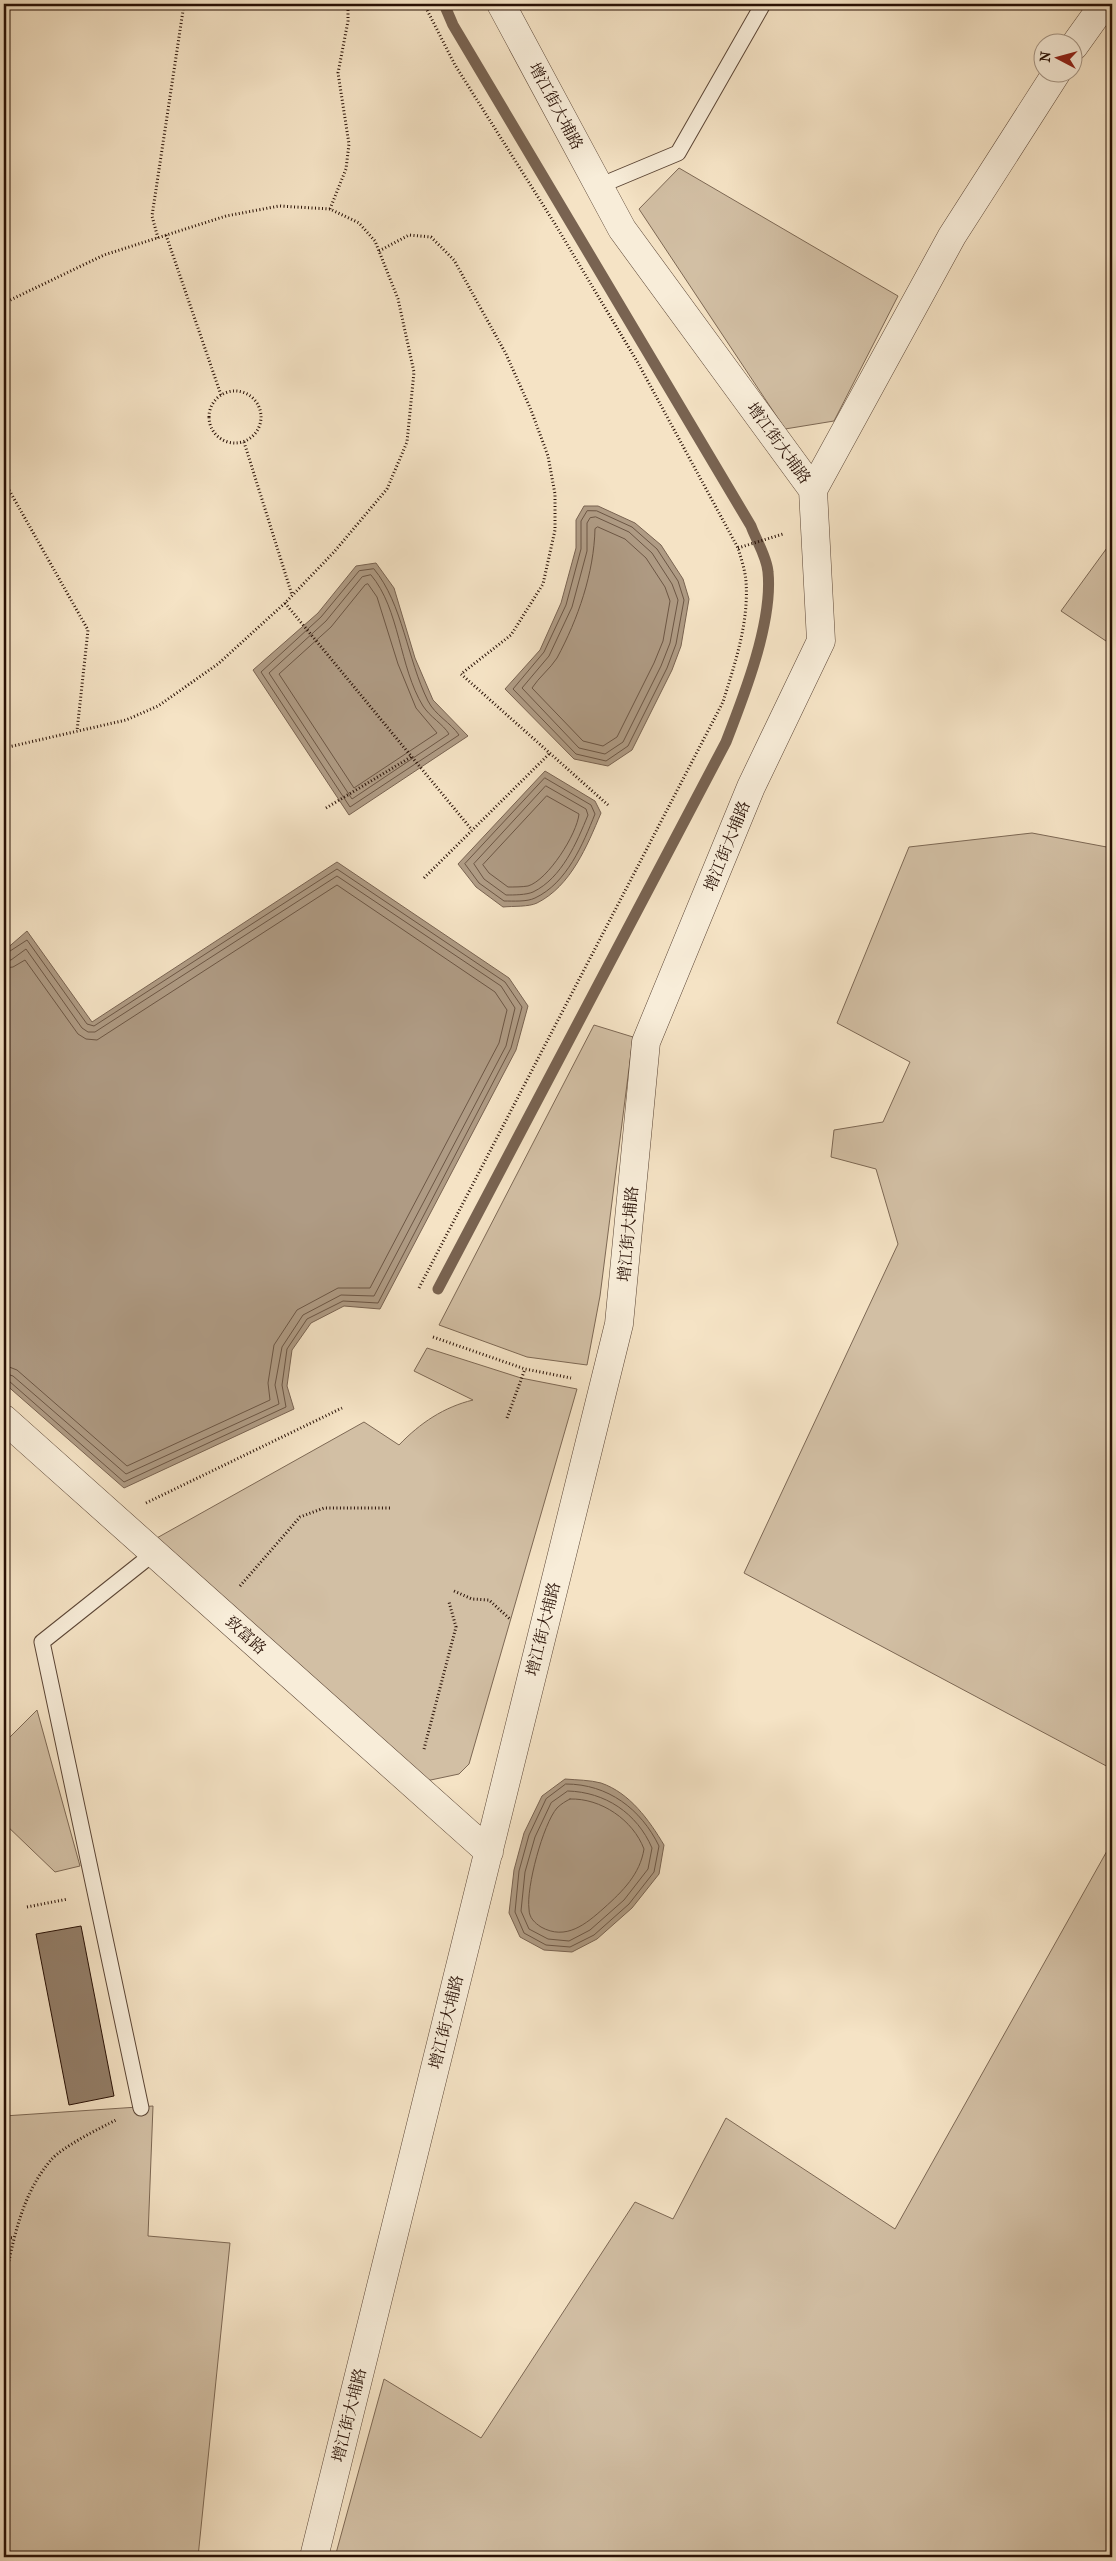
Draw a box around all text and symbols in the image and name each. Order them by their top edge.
north arrow [1034,32,1084,82]
text: N [1037,50,1055,63]
street label: 增江街大埔路 [525,59,587,153]
street label: 增江街大埔路 [743,399,815,487]
street label: 增江街大埔路 [700,798,754,894]
street label: 增江街大埔路 [614,1185,642,1283]
street label: 增江街大埔路 [522,1580,564,1678]
street label: 致富路 [222,1612,270,1658]
street label: 增江街大埔路 [425,1973,467,2071]
street label: 增江街大埔路 [328,2366,370,2464]

